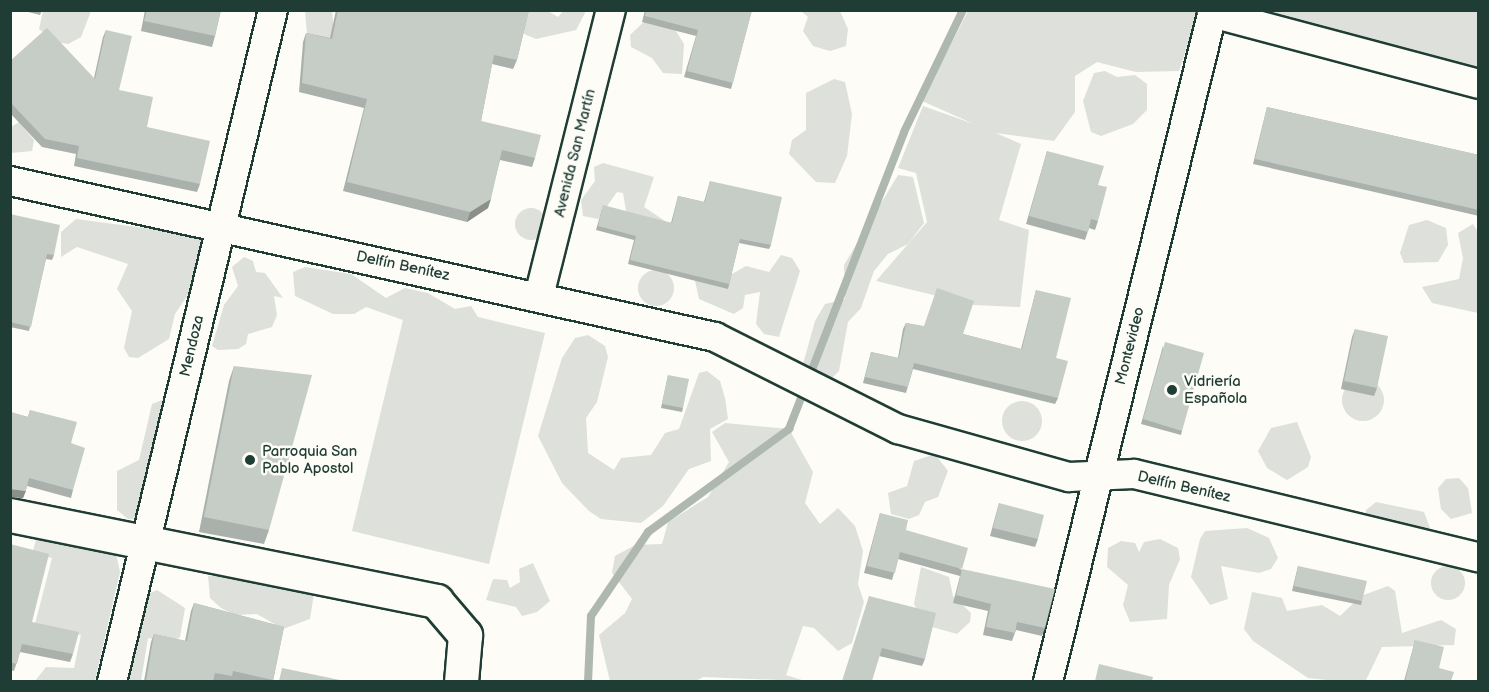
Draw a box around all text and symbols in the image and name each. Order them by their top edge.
street label: Avenida San Martín [550,87,600,219]
street label: Delfín Benítez [355,247,451,285]
street label: Montevideo [1112,305,1148,387]
street label: Mendoza [176,313,208,379]
place label: Vidriería Española [1184,372,1247,407]
marker: Vidriería Española [1165,383,1179,397]
place label: Parroquia San Pablo Apostol [262,442,358,477]
marker: Parroquia San Pablo Apostol [243,453,257,467]
street label: Delfín Benítez [1136,468,1232,506]

